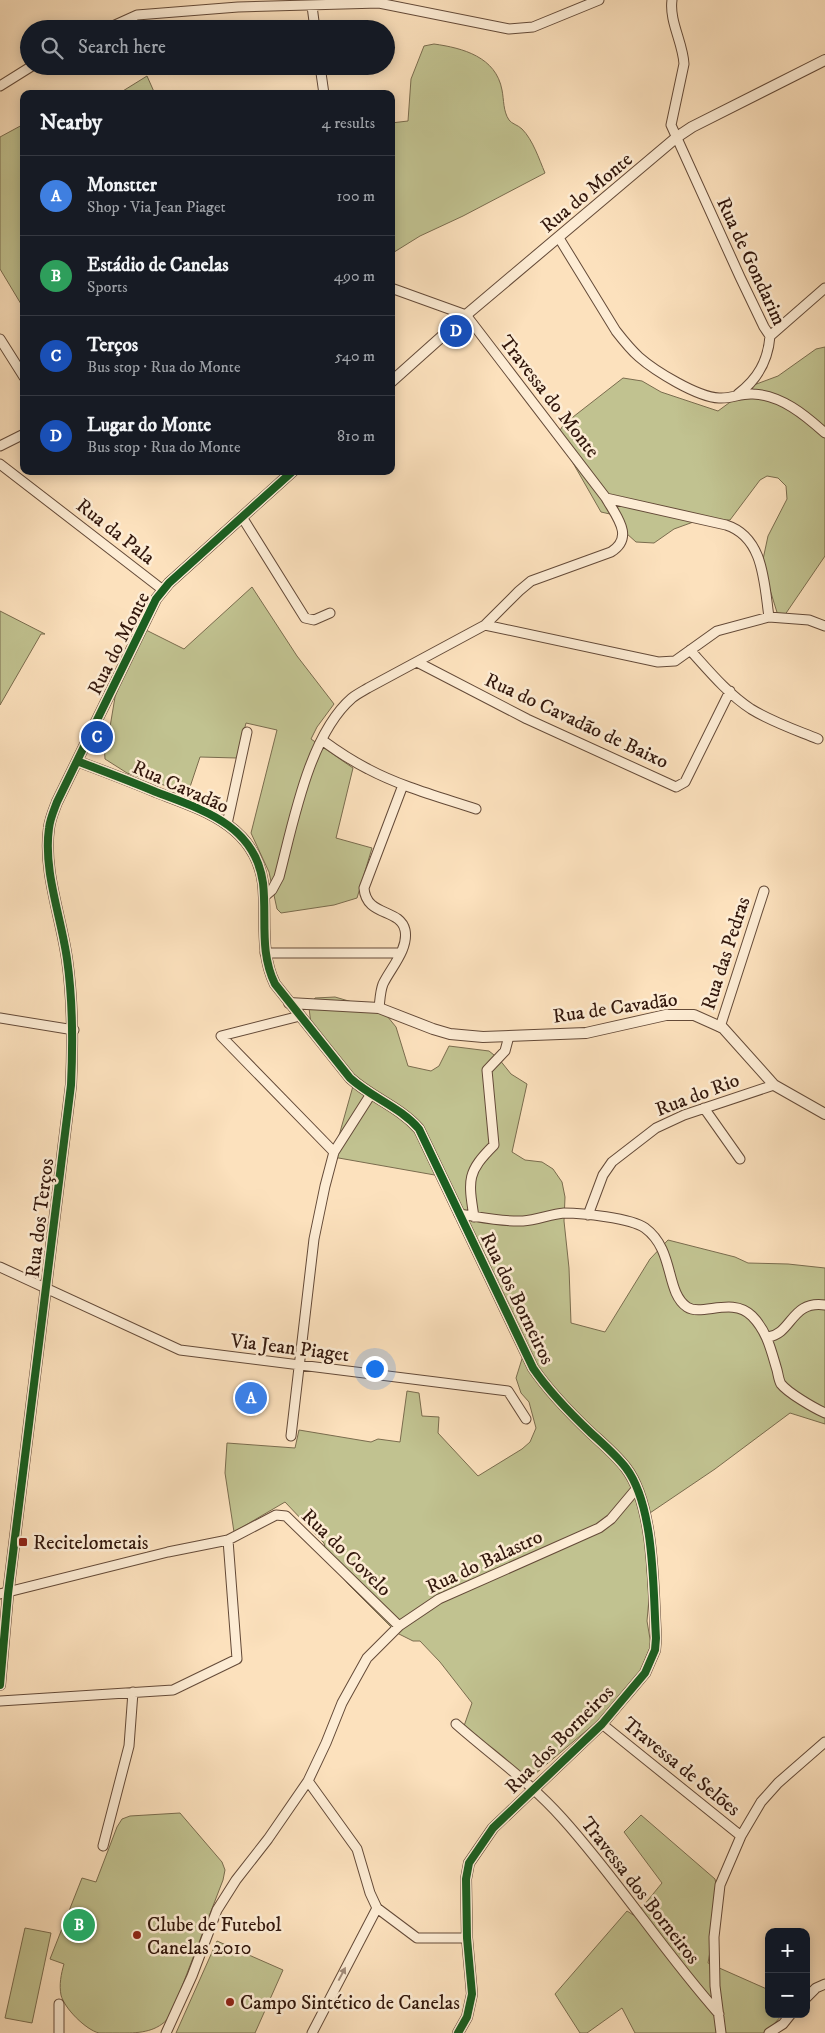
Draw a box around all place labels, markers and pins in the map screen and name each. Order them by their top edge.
pin: D [440,312,472,350]
pin: C [81,718,113,756]
pin: A [235,1379,267,1417]
place label: Recitelometais [33,1531,149,1556]
marker: Recitelometais [17,1536,29,1548]
pin: B [63,1906,95,1944]
place label: Clube de Futebol Canelas 2010 [147,1913,281,1961]
marker: Clube de Futebol Canelas 2010 [131,1929,143,1941]
place label: Campo Sintético de Canelas [240,1991,460,2016]
marker: Campo Sintético de Canelas [224,1996,236,2008]

